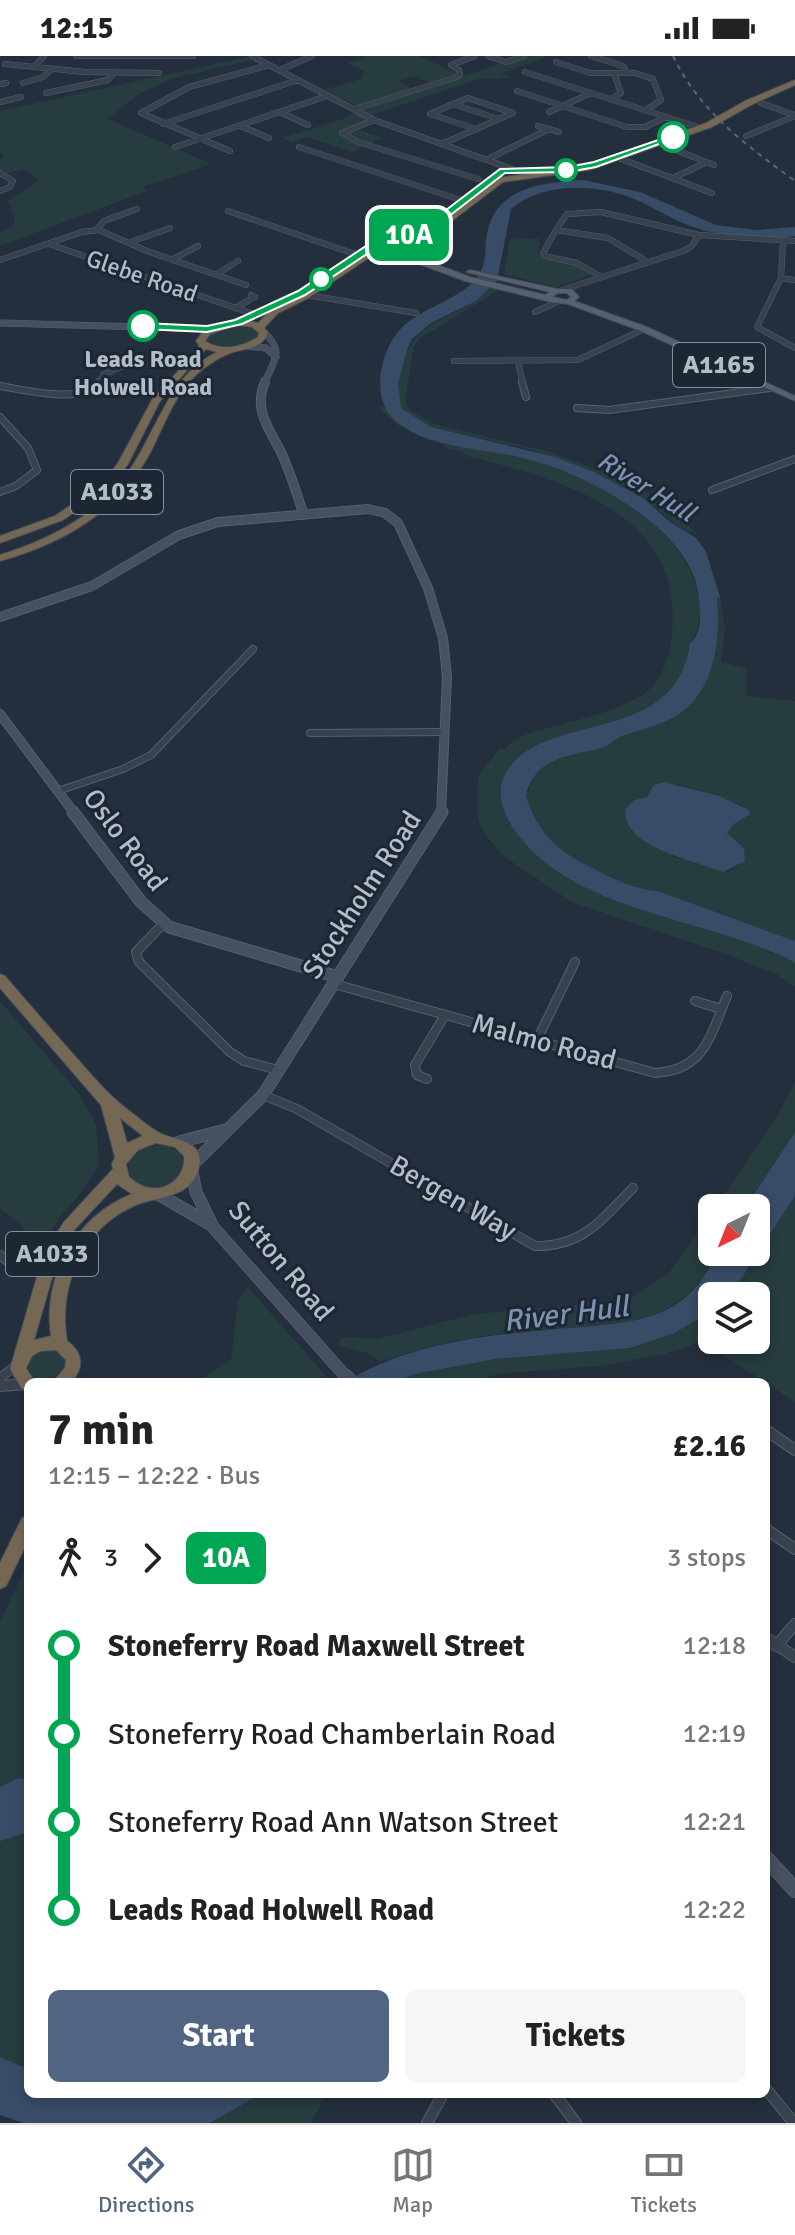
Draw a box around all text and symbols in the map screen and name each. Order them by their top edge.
text: 12:15 [40,10,114,47]
unlabelled marker [658,122,688,152]
unlabelled marker [555,159,577,181]
line badge: 10A [363,209,455,261]
text: 10A [385,218,433,252]
street label: Glebe Road [82,243,202,309]
unlabelled marker [310,268,332,290]
marker: Leads Road Holwell Road [128,311,158,341]
road number: A1165 [673,343,765,387]
place label: Leads Road Holwell Road [74,344,212,402]
water label: River Hull [591,445,703,531]
road number: A1033 [71,470,163,514]
street label: Oslo Road [76,782,174,898]
street label: Stockholm Road [295,805,429,985]
street label: Malmo Road [468,1006,620,1078]
street label: Bergen Way [383,1148,523,1248]
street label: Sutton Road [221,1194,341,1328]
north arrow [698,1194,770,1266]
map controls [698,1194,770,1354]
road number: A1033 [6,1232,98,1276]
button: layers [698,1282,770,1354]
water label: River Hull [501,1288,633,1340]
text: 7 min [48,1403,154,1457]
text: £2.16 [673,1428,746,1465]
text: 12:15 – 12:22 · Bus [48,1460,260,1492]
icon: walk [48,1536,92,1580]
icon: forward [130,1536,174,1580]
text: 10A [202,1541,250,1575]
text: 3 [104,1542,118,1574]
text: 3 stops [667,1542,746,1574]
text: Stoneferry Road Maxwell Street [108,1628,525,1665]
text: 12:18 [683,1630,746,1662]
text: Stoneferry Road Chamberlain Road [108,1716,556,1753]
text: 12:19 [683,1718,746,1750]
text: Stoneferry Road Ann Watson Street [108,1804,558,1841]
text: 12:21 [683,1806,746,1838]
text: Leads Road Holwell Road [108,1892,434,1929]
text: 12:22 [683,1894,746,1926]
button: Start [48,1990,389,2082]
button: Tickets [405,1990,746,2082]
tab: Directions [98,2143,194,2218]
tab: Map [391,2143,435,2218]
tab: Tickets [631,2143,697,2218]

